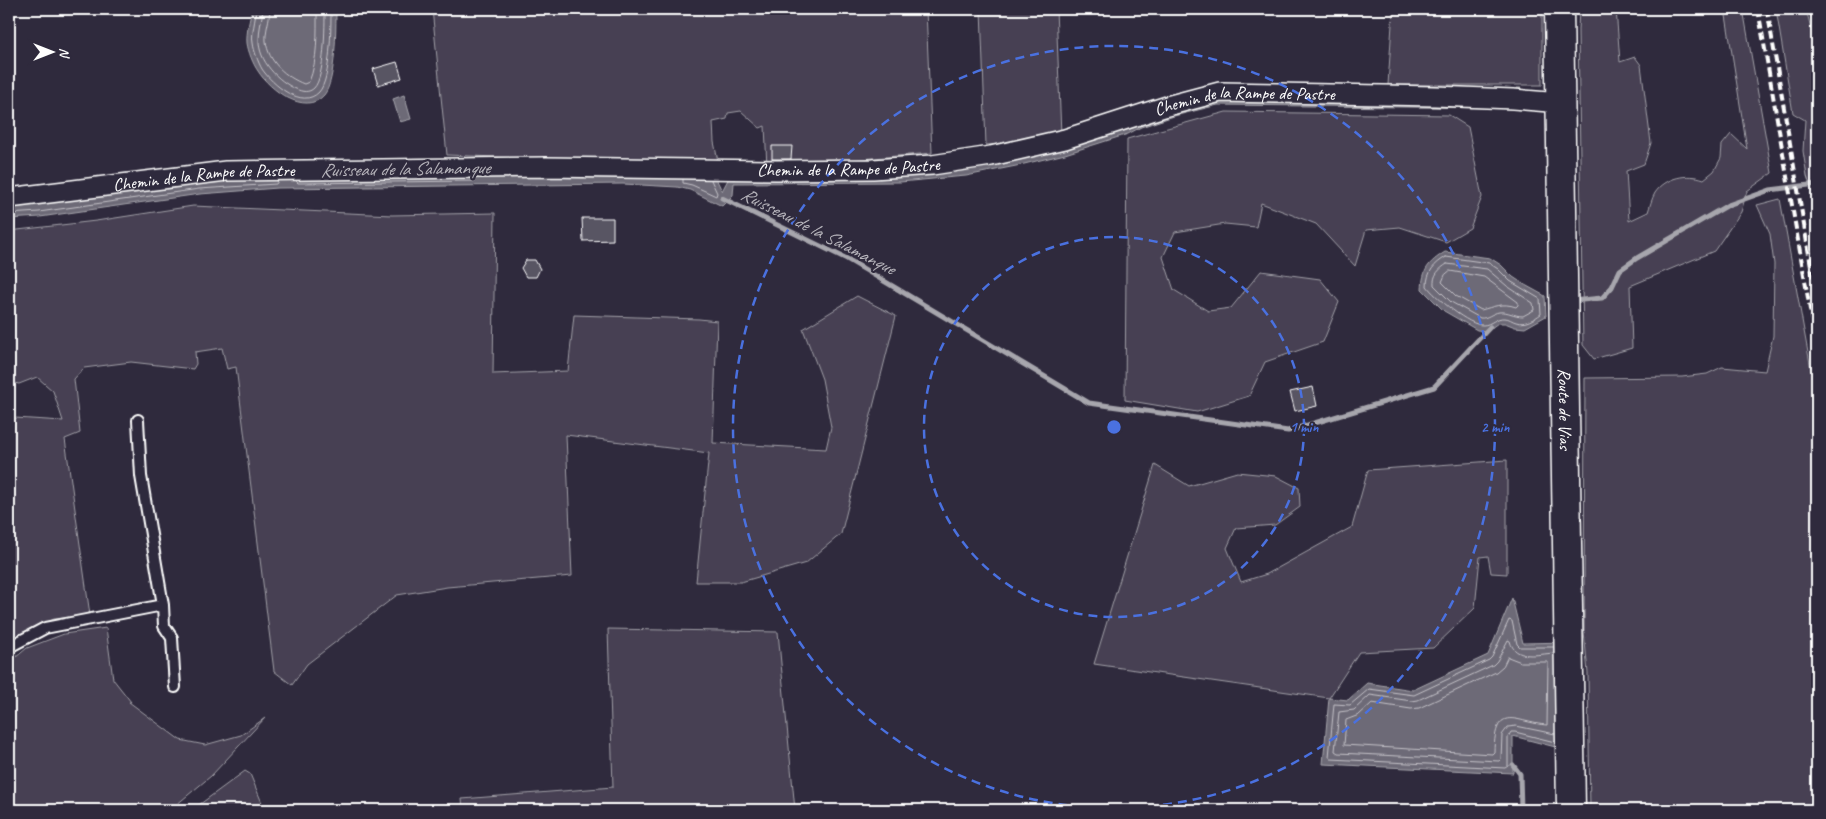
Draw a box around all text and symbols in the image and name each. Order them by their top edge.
north arrow [28,28,78,78]
text: N [56,48,73,59]
street label: Chemin de la Rampe de Pastre [1151,81,1336,120]
street label: Chemin de la Rampe de Pastre [757,153,942,181]
water label: Ruisseau de la Salamanque [320,155,493,182]
street label: Chemin de la Rampe de Pastre [112,159,296,196]
water label: Ruisseau de la Salamanque [737,182,901,281]
street label: Route de Vias [1553,368,1577,452]
centre of rings [1105,418,1123,436]
text: 1 min [1290,418,1319,437]
text: 2 min [1481,418,1510,437]

